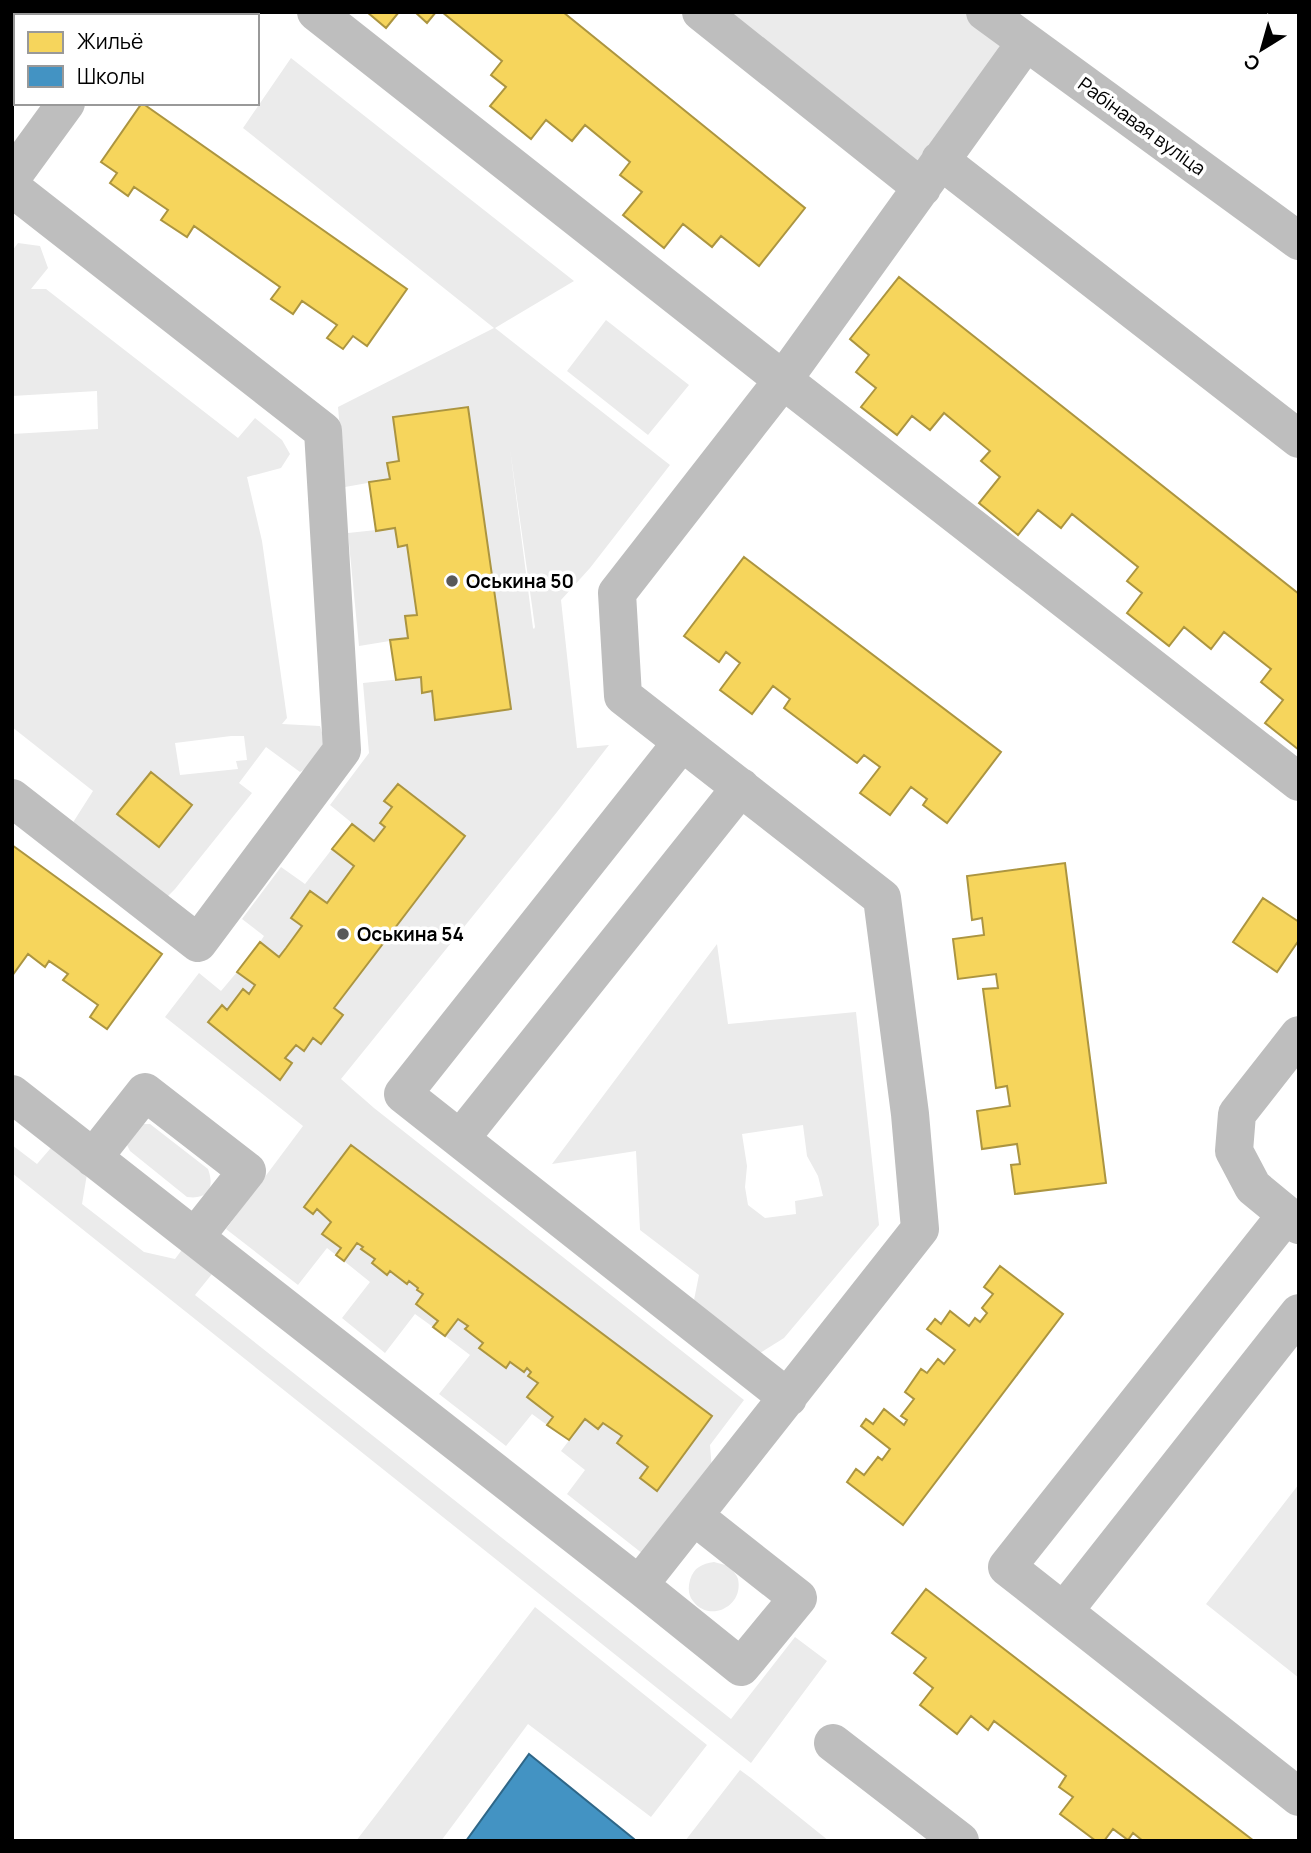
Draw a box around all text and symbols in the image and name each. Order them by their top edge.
legend [14,14,259,105]
north arrow [1227,14,1297,84]
text: Жильё [77,27,143,55]
text: С [1238,48,1265,77]
text: Школы [77,62,145,90]
street label: Рабінавая вуліца [1073,71,1211,181]
place label: Оськина 50 [466,568,574,594]
marker: Оськина 50 [444,573,460,589]
place label: Оськина 54 [357,921,464,947]
marker: Оськина 54 [335,926,351,942]

